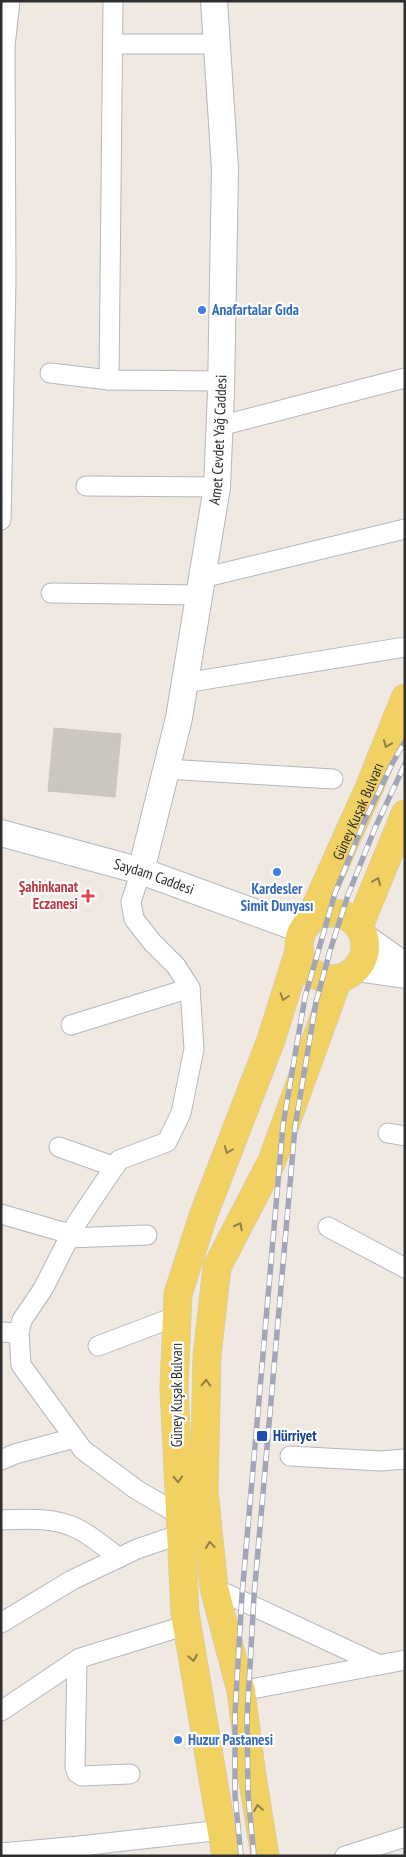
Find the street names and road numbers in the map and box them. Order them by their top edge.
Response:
street label: Amet Cevdet Yağ Caddesi [204,375,230,506]
street label: Güney Kuşak Bulvarı [328,760,387,863]
street label: Saydam Caddesi [112,854,197,899]
street label: Güney Kuşak Bulvarı [167,1343,186,1447]

